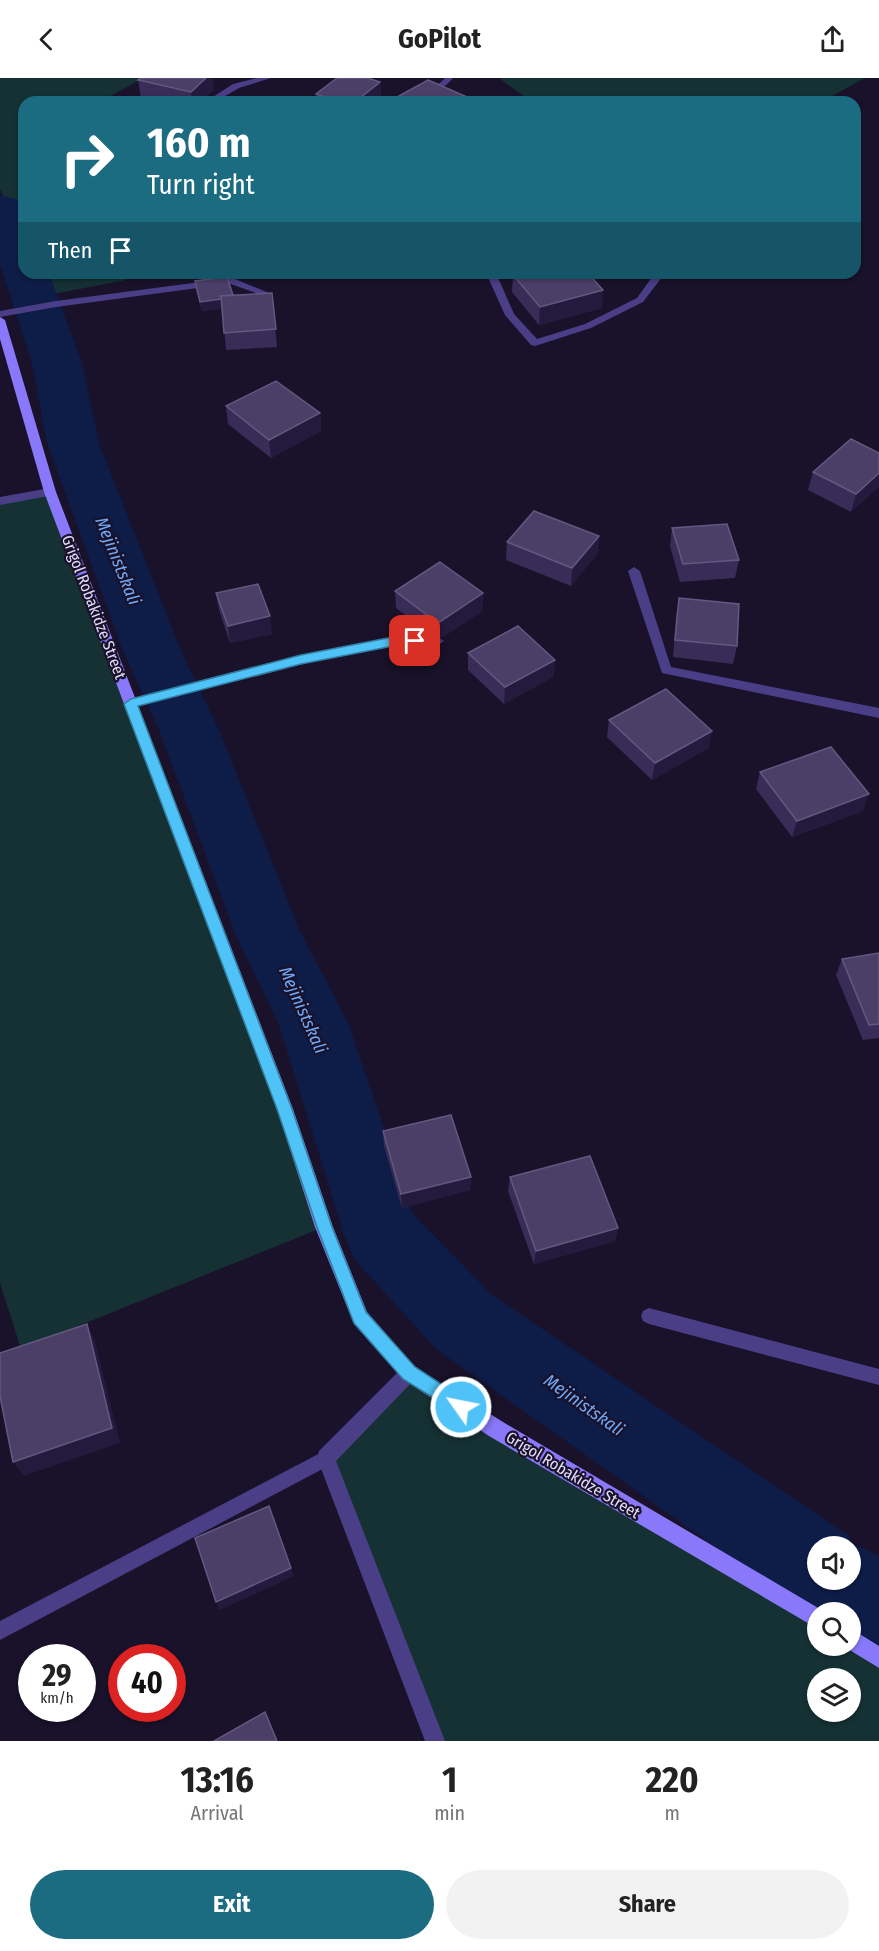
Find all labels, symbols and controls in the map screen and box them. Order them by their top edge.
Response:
icon: back [30,23,63,56]
text: GoPilot [398,23,481,55]
icon: share [816,23,849,56]
text: 160 m [147,118,250,168]
icon: right [48,120,126,198]
text: Turn right [147,169,255,201]
icon: arrive [104,234,137,267]
text: Then [48,237,92,264]
water label: Mejinistskali [90,514,146,609]
street label: Grigol Robakidze Street [58,532,131,682]
pin [389,615,440,666]
icon: arrive [398,624,431,657]
water label: Mejinistskali [274,963,332,1057]
water label: Mejinistskali [540,1369,629,1441]
position arrow [429,1375,493,1439]
street label: Grigol Robakidze Street [503,1427,644,1523]
map controls [807,1536,861,1722]
button: sound [807,1536,861,1590]
button: search [807,1602,861,1656]
speed limit sign: 40 [108,1644,186,1722]
text: 29 [42,1658,72,1694]
button: layers [807,1668,861,1722]
text: km/h [40,1689,74,1707]
text: 13:16 [180,1758,254,1802]
text: 1 [442,1758,457,1802]
text: 220 [646,1758,699,1802]
text: Arrival [191,1801,244,1825]
text: min [434,1801,465,1825]
text: m [664,1801,680,1825]
button: Exit [30,1870,434,1939]
button: Share [446,1870,849,1939]

